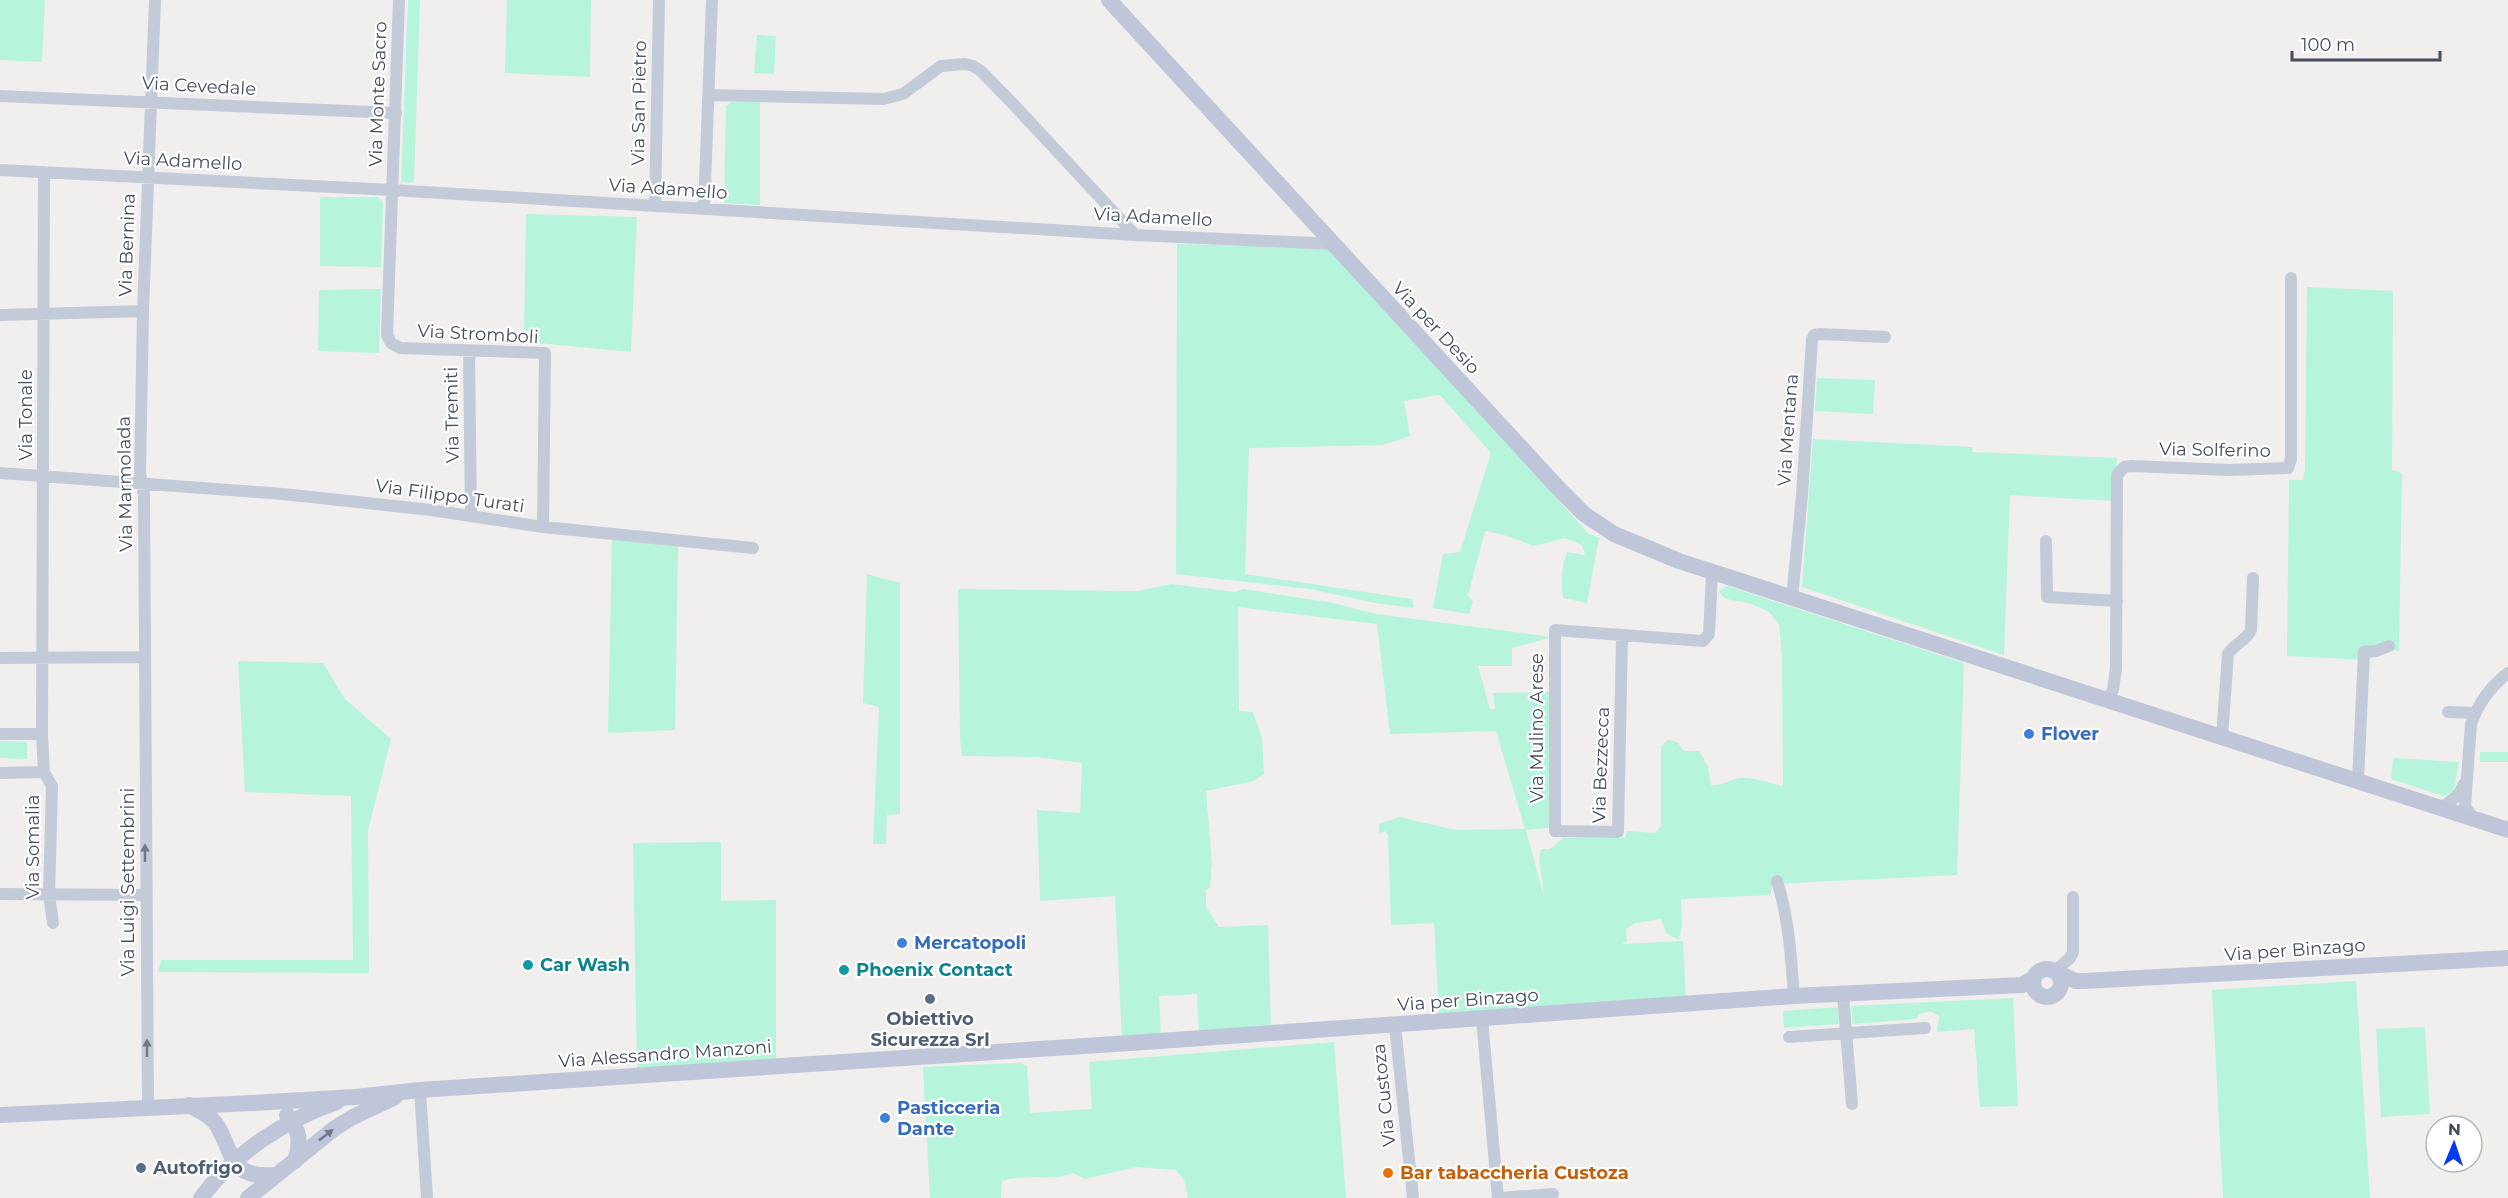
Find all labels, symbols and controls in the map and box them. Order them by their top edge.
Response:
street label: Via Monte Sacro [364,21,392,167]
scale bar [2292,24,2440,62]
text: 100 m [2301,34,2355,56]
street label: Via San Pietro [627,40,651,166]
street label: Via Cevedale [141,72,257,100]
street label: Via Adamello [123,147,243,175]
street label: Via Adamello [608,174,728,204]
street label: Via Bernina [114,193,140,297]
street label: Via Adamello [1093,203,1213,231]
street label: Via per Desio [1388,277,1484,379]
street label: Via Stromboli [417,320,539,348]
street label: Via Tremiti [440,367,464,463]
street label: Via Tonale [15,369,37,461]
street label: Via Mentana [1773,373,1803,487]
street label: Via Marmolada [113,416,137,552]
street label: Via Solferino [2159,438,2271,462]
street label: Via Filippo Turati [374,475,526,517]
street label: Via Mulino Arese [1526,653,1548,803]
street label: Via Bezzecca [1588,706,1614,824]
place label: Flover [2041,723,2099,745]
marker: Flover [2022,727,2036,741]
street label: Via Luigi Settembrini [117,788,139,976]
street label: Via Somalia [22,795,44,899]
one-way arrow [141,844,150,863]
place label: Mercatopoli [914,932,1026,954]
street label: Via per Binzago [2224,934,2366,966]
marker: Mercatopoli [895,936,909,950]
place label: Car Wash [540,954,630,976]
marker: Car Wash [521,958,535,972]
place label: Phoenix Contact [856,959,1013,981]
marker: Phoenix Contact [837,963,851,977]
street label: Via per Binzago [1397,984,1539,1016]
marker: Obiettivo Sicurezza Srl [923,992,937,1006]
place label: Obiettivo Sicurezza Srl [870,1008,990,1051]
street label: Via Alessandro Manzoni [558,1036,772,1072]
one-way arrow [142,1039,152,1058]
street label: Via Custoza [1368,1042,1400,1148]
place label: Pasticceria Dante [897,1097,1000,1140]
marker: Pasticceria Dante [878,1111,892,1125]
north arrow [2424,1114,2484,1174]
text: N [2448,1120,2461,1139]
one-way arrow [319,1129,334,1142]
place label: Autofrigo [152,1157,243,1179]
marker: Autofrigo [134,1161,148,1175]
place label: Bar tabaccheria Custoza [1400,1162,1629,1184]
marker: Bar tabaccheria Custoza [1381,1166,1395,1180]

